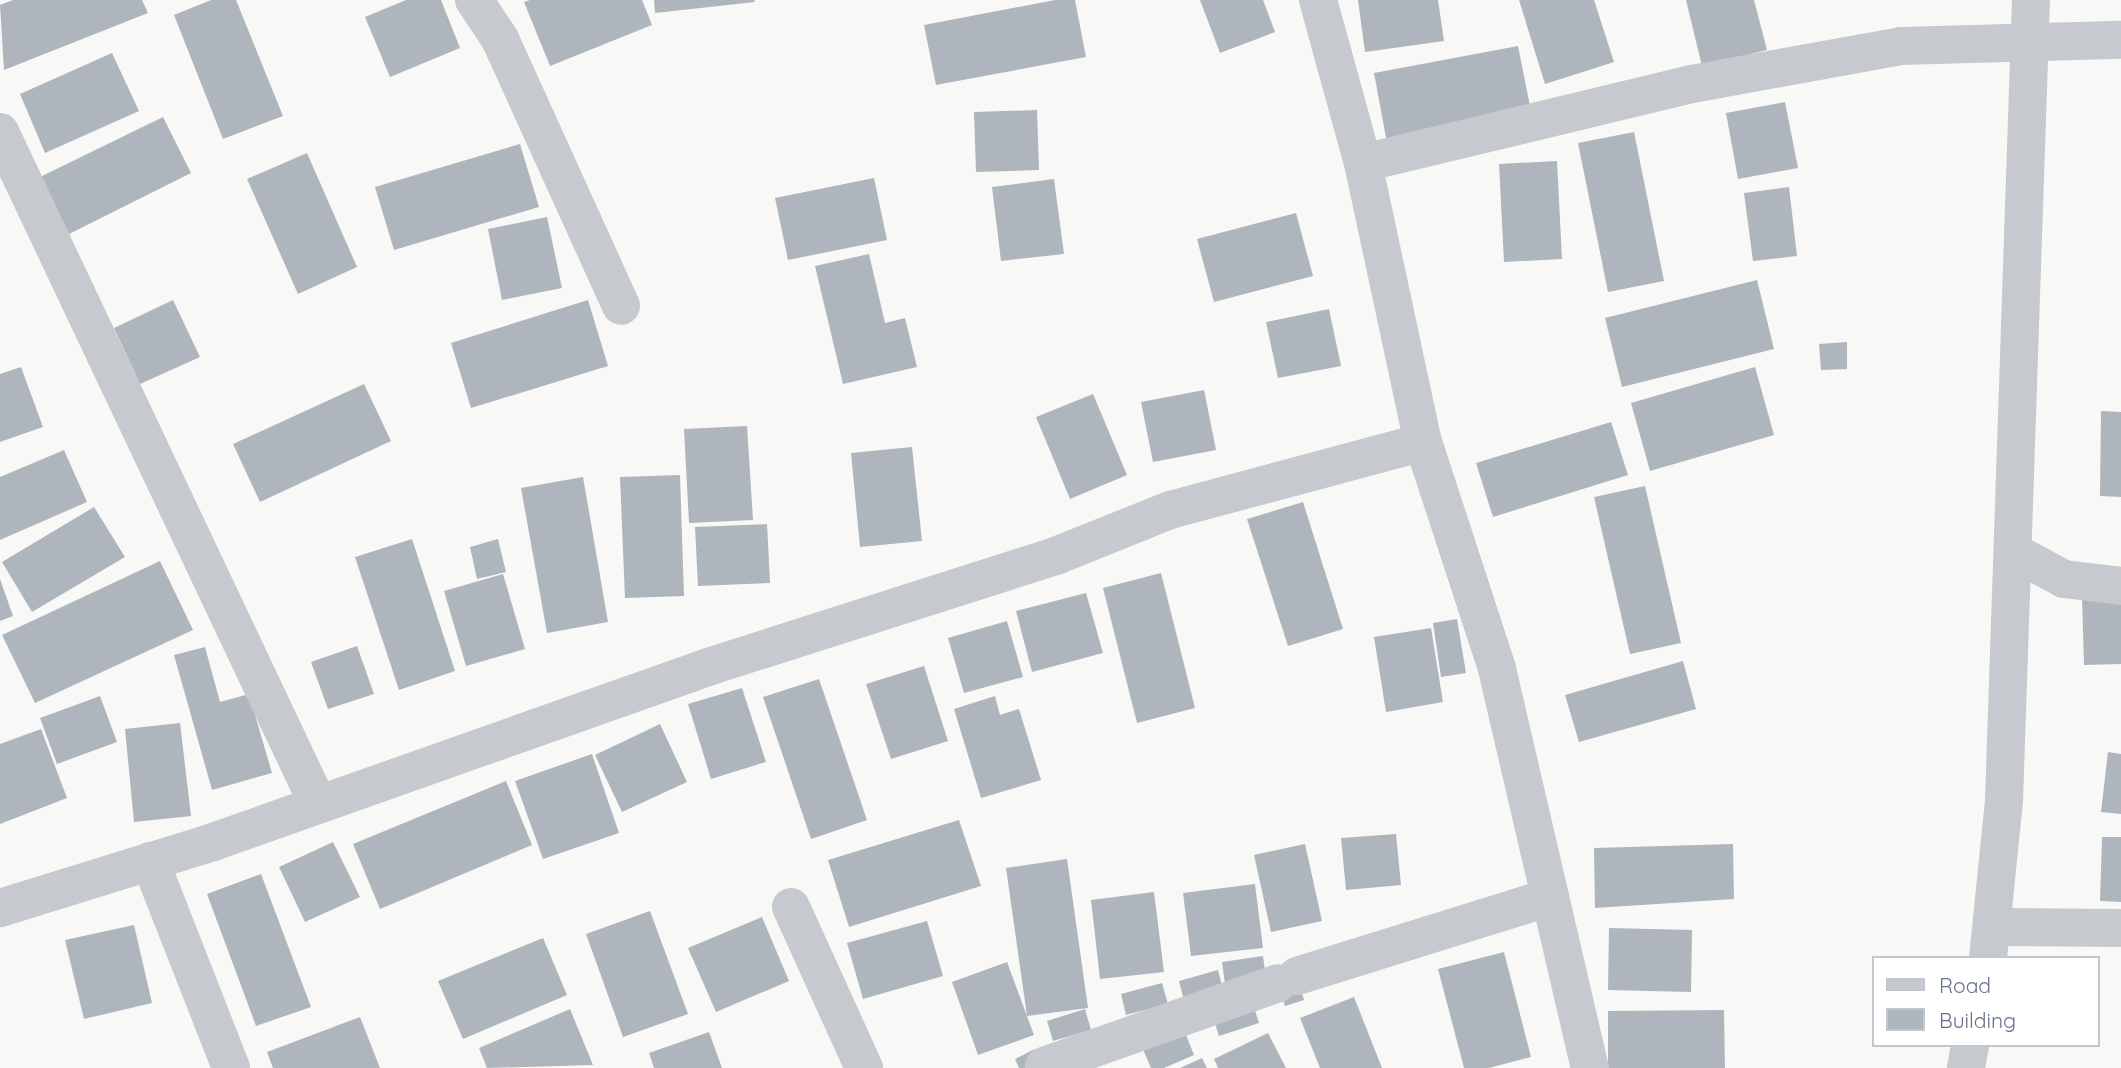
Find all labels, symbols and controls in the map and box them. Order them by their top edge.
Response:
legend [1872,956,2100,1047]
text: Road [1939,972,1991,998]
text: Building [1939,1007,2016,1033]

